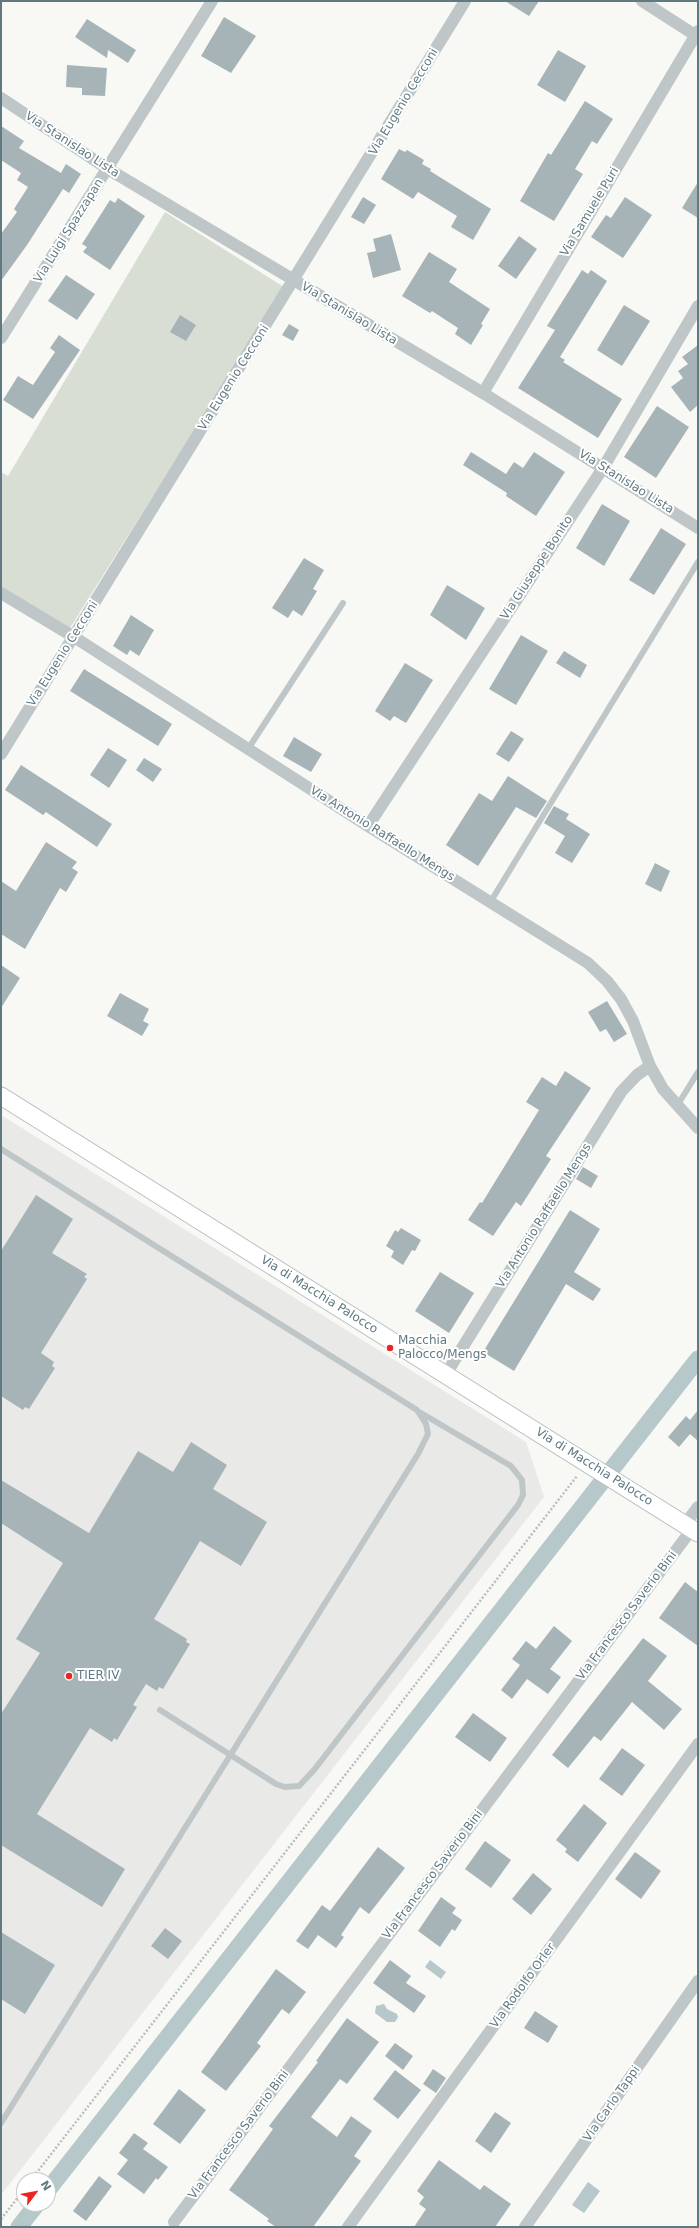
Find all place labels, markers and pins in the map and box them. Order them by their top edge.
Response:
place label: Macchia Palocco/Mengs [398,1334,487,1362]
marker: Macchia Palocco/Mengs [385,1343,395,1353]
place label: TIER IV [77,1669,119,1683]
marker: TIER IV [64,1671,74,1681]

